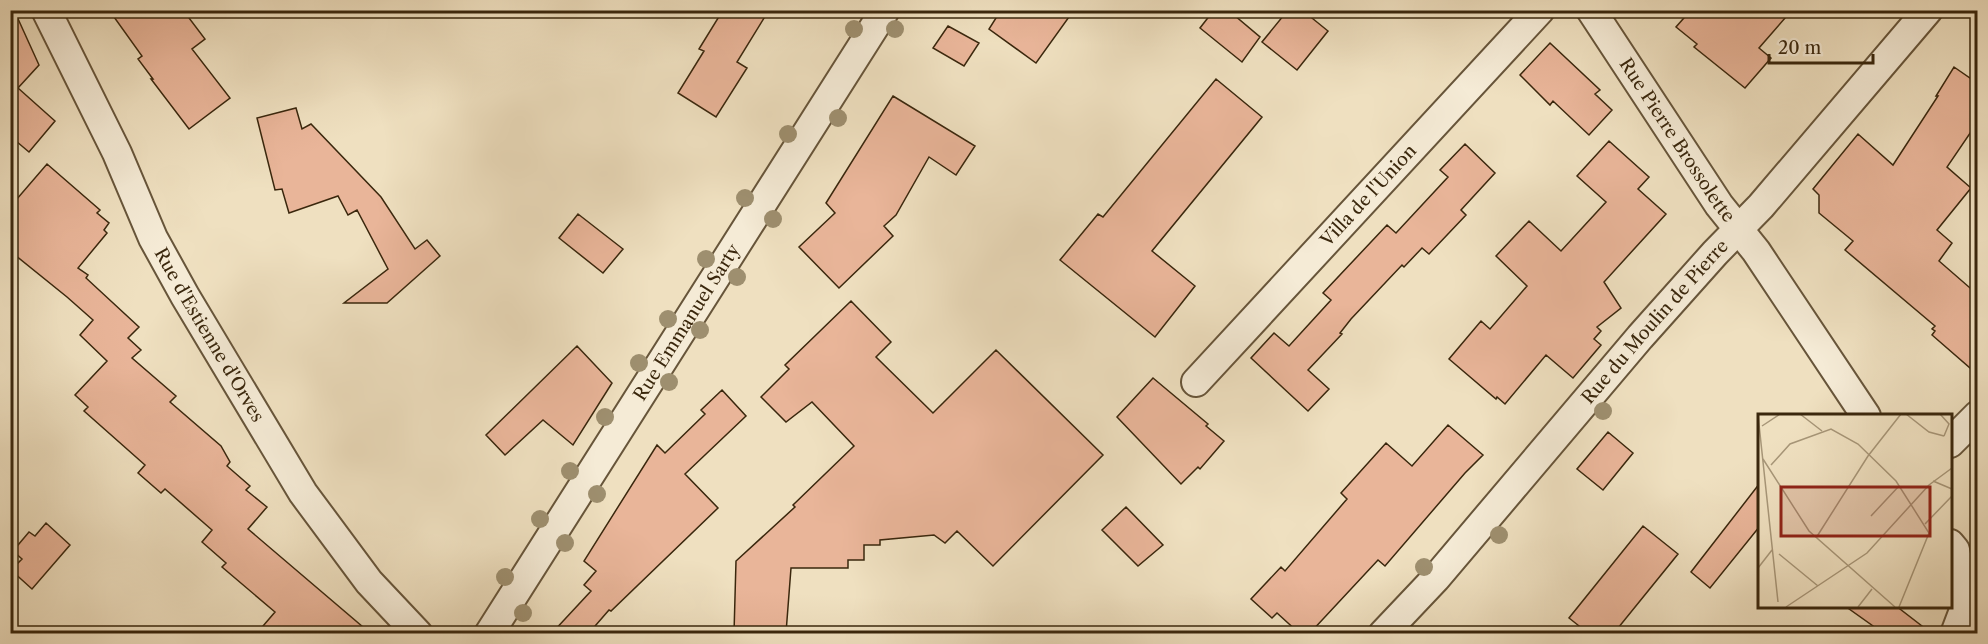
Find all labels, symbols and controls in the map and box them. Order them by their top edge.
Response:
scale bar [1769,27,1872,65]
text: 20 m [1778,37,1822,59]
street label: Rue Pierre Brossolette [1615,54,1739,227]
street label: Villa de l'Union [1315,140,1421,252]
street label: Rue du Moulin de Pierre [1577,235,1733,409]
street label: Rue Emmanuel Sarty [629,239,745,405]
street label: Rue d'Estienne d'Orves [150,244,269,426]
inset map [1758,414,1952,608]

